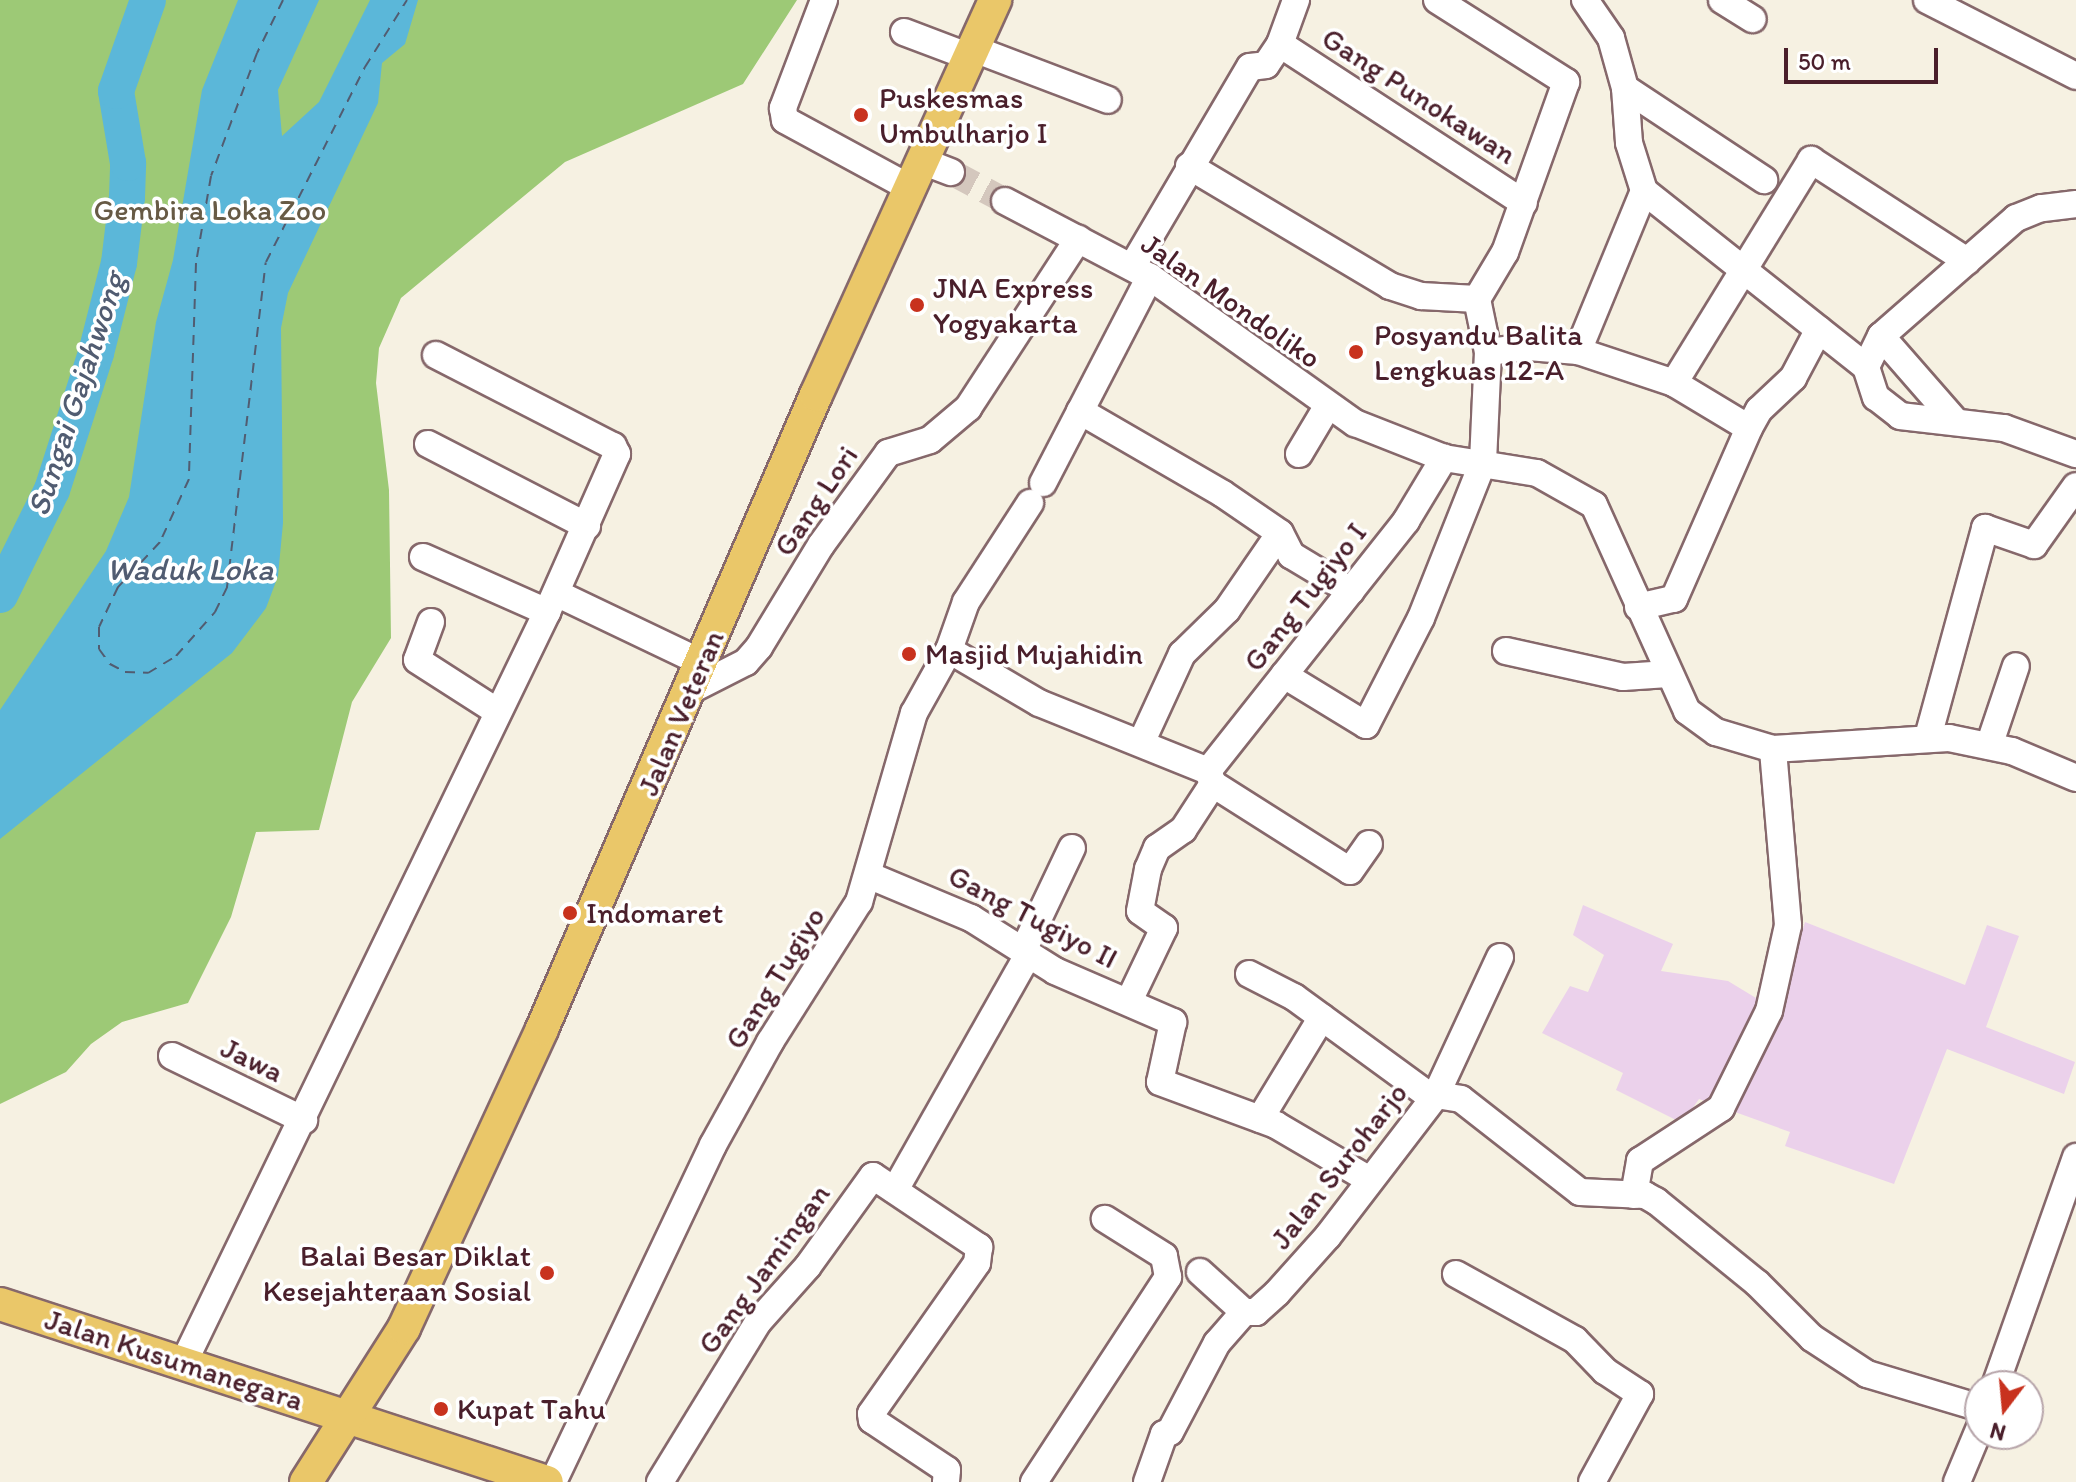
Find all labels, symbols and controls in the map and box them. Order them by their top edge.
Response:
street label: Gang Punokawan [1315,20,1523,172]
scale bar [1788,32,1942,82]
text: 50 m [1798,47,1851,76]
place label: Puskesmas Umbulharjo I [879,80,1048,150]
marker: Puskesmas Umbulharjo I [850,104,872,126]
park label: Gembira Loka Zoo [94,192,326,228]
street label: Jalan Mondoliko [1135,226,1327,376]
water label: Sungai Gajahwong [19,268,133,520]
place label: JNA Express Yogyakarta [933,270,1093,340]
marker: JNA Express Yogyakarta [908,296,926,314]
place label: Posyandu Balita Lengkuas 12-A [1374,317,1583,388]
marker: Posyandu Balita Lengkuas 12-A [1345,341,1367,363]
street label: Gang Lori [766,439,866,563]
street label: Gang Tugiyo I [1236,516,1374,678]
water label: Waduk Loka [107,550,273,588]
street label: Jalan Veteran [630,625,732,801]
place label: Masjid Mujahidin [925,636,1142,672]
marker: Masjid Mujahidin [900,645,918,663]
street label: Gang Tugiyo II [943,858,1123,976]
place label: Indomaret [586,895,723,931]
street label: Gang Tugiyo [718,901,832,1055]
marker: Indomaret [561,904,579,922]
street label: Jawa [215,1030,289,1090]
street label: Jalan Suroharjo [1263,1075,1415,1257]
street label: Gang Jamingan [690,1177,838,1361]
place label: Balai Besar Diklat Kesejahteraan Sosial [263,1238,531,1308]
marker: Balai Besar Diklat Kesejahteraan Sosial [538,1264,556,1282]
street label: Jalan Kusumanegara [41,1301,307,1419]
north arrow [1964,1370,2044,1450]
place label: Kupat Tahu [457,1391,603,1427]
marker: Kupat Tahu [432,1400,450,1418]
text: N [1987,1417,2009,1447]

